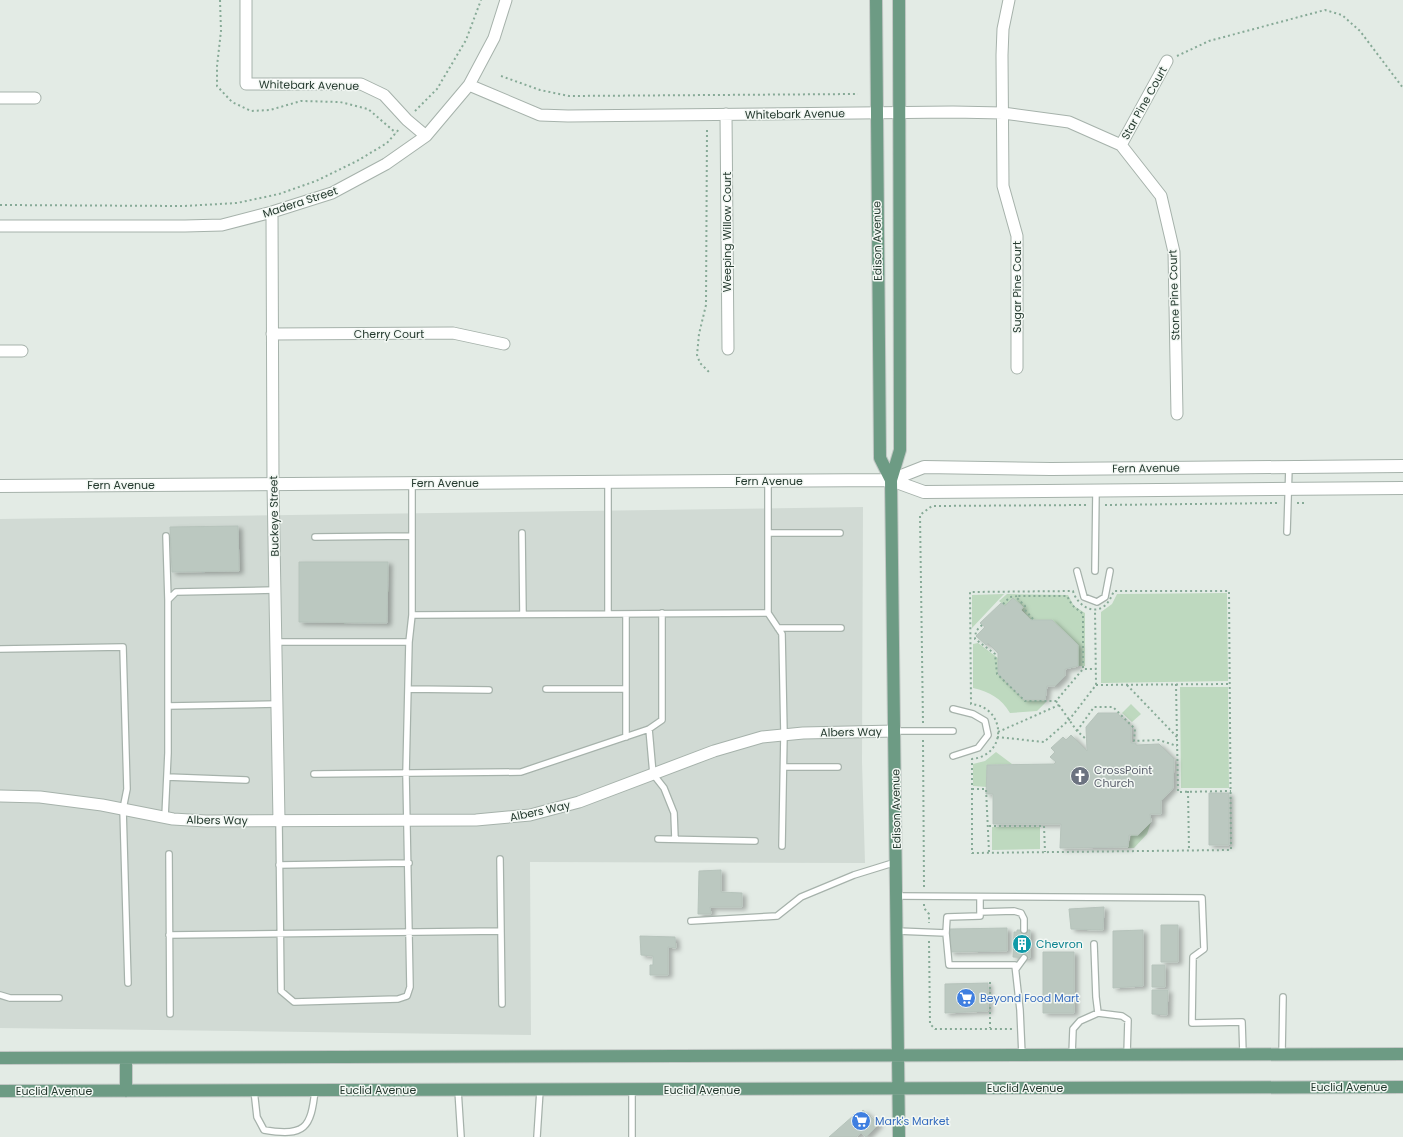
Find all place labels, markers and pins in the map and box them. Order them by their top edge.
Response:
place label: CrossPoint Church [1094,762,1152,791]
church icon: CrossPoint Church [1069,765,1091,787]
building icon: Chevron [1011,933,1033,955]
place label: Chevron [1036,936,1083,952]
supermarket icon: Beyond Food Mart [955,987,977,1009]
place label: Beyond Food Mart [980,990,1079,1006]
supermarket icon: Mark's Market [850,1110,872,1132]
place label: Mark's Market [875,1113,950,1129]

